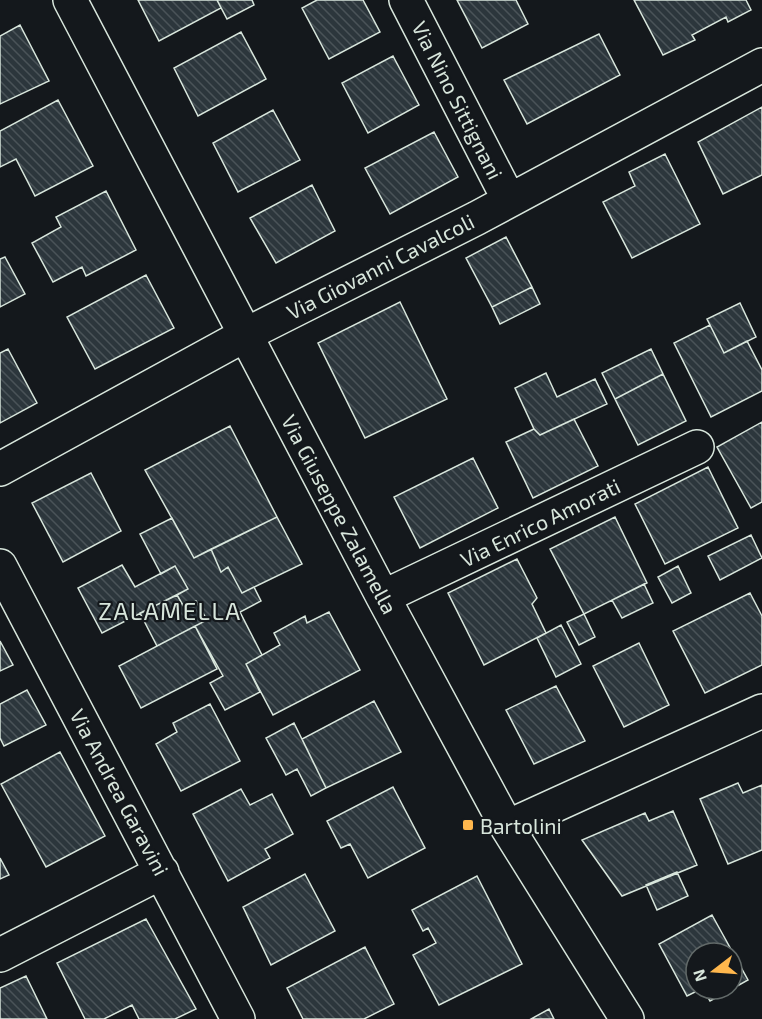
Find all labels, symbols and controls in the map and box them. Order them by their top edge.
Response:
street label: Via Nino Sittignani [407,17,509,183]
street label: Via Giovanni Cavalcoli [282,208,478,324]
street label: Via Giuseppe Zalamella [277,410,403,618]
street label: Via Enrico Amorati [456,473,624,571]
district label: ZALAMELLA [98,596,242,625]
street label: Via Andrea Garavini [66,704,174,880]
place label: Bartolini [480,813,562,838]
marker: Bartolini [461,818,475,832]
north arrow [684,941,744,1001]
text: N [688,967,710,984]

